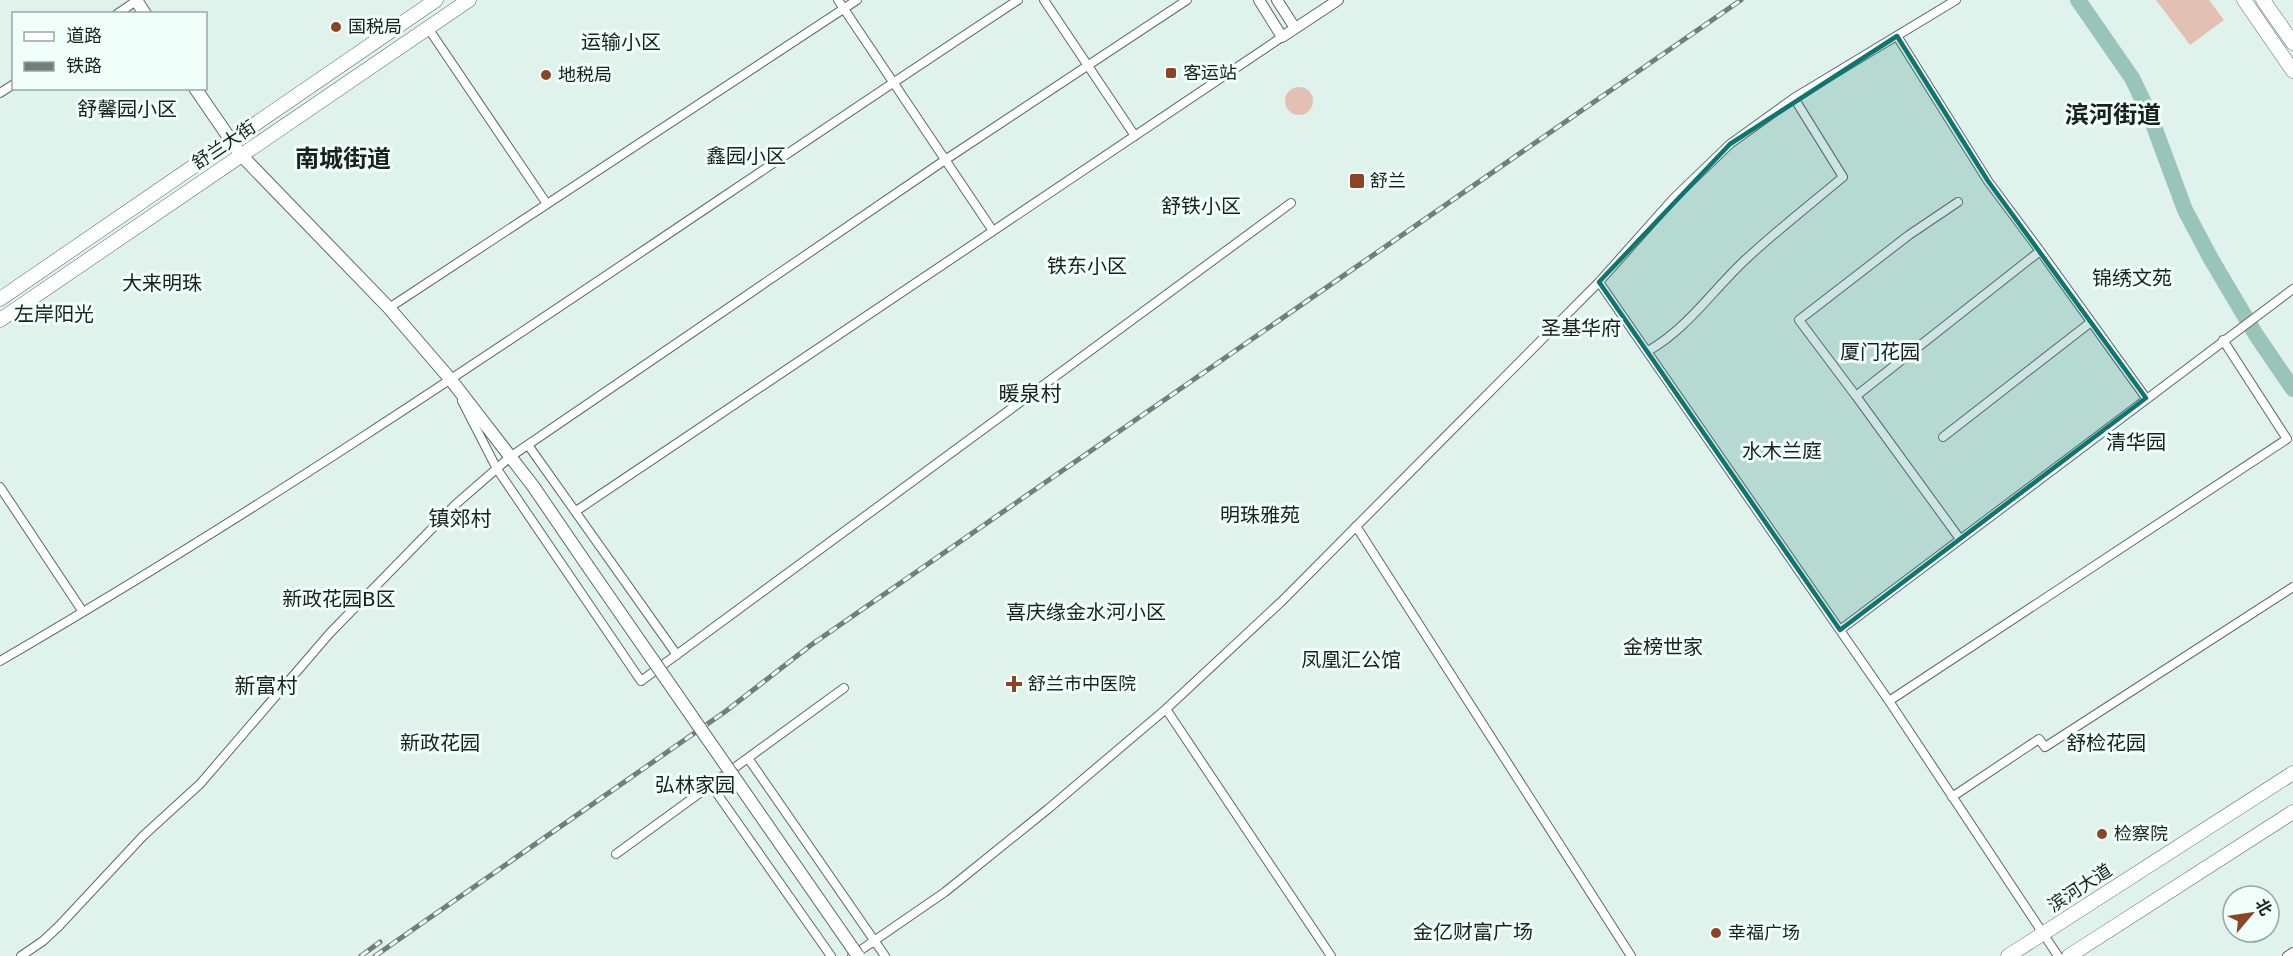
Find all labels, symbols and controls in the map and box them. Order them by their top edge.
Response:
legend [12,12,207,90]
place label: 国税局 [348,16,402,37]
marker: 国税局 [329,20,343,34]
text: 道路 [66,25,102,46]
district label: 运输小区 [581,30,661,54]
text: 铁路 [66,55,102,76]
place label: 客运站 [1183,62,1237,83]
place label: 地税局 [558,64,612,85]
marker: 客运站 [1164,66,1178,80]
marker: 地税局 [539,68,553,82]
district label: 舒馨园小区 [77,97,177,121]
district label: 滨河街道 [2065,101,2161,129]
street label: 舒兰大街 [188,116,259,173]
district label: 鑫园小区 [706,144,786,168]
district label: 南城街道 [295,145,391,173]
place label: 舒兰 [1370,170,1406,191]
marker: 舒兰 [1348,172,1366,190]
district label: 舒铁小区 [1161,194,1241,218]
district label: 铁东小区 [1047,254,1127,278]
district label: 锦绣文苑 [2092,266,2172,290]
district label: 大来明珠 [122,271,202,295]
district label: 左岸阳光 [14,302,94,326]
district label: 圣基华府 [1541,316,1621,340]
district label: 厦门花园 [1840,340,1920,364]
district label: 暖泉村 [999,382,1062,406]
district label: 清华园 [2106,430,2166,454]
district label: 水木兰庭 [1742,439,1822,463]
district label: 明珠雅苑 [1220,503,1300,527]
district label: 镇郊村 [429,507,492,531]
district label: 新政花园B区 [282,587,396,611]
district label: 喜庆缘金水河小区 [1006,600,1166,624]
district label: 金榜世家 [1623,635,1703,659]
district label: 凤凰汇公馆 [1301,648,1401,672]
place label: 舒兰市中医院 [1028,673,1136,694]
district label: 新富村 [235,674,298,698]
marker: 舒兰市中医院 [1005,675,1023,693]
district label: 新政花园 [400,731,480,755]
district label: 舒检花园 [2066,731,2146,755]
district label: 弘林家园 [655,773,735,797]
place label: 检察院 [2114,823,2168,844]
marker: 检察院 [2095,827,2109,841]
street label: 滨河大道 [2044,859,2116,916]
north arrow [2221,884,2281,944]
text: 北 [2251,895,2276,919]
district label: 金亿财富广场 [1413,920,1533,944]
place label: 幸福广场 [1728,922,1800,943]
marker: 幸福广场 [1709,926,1723,940]

